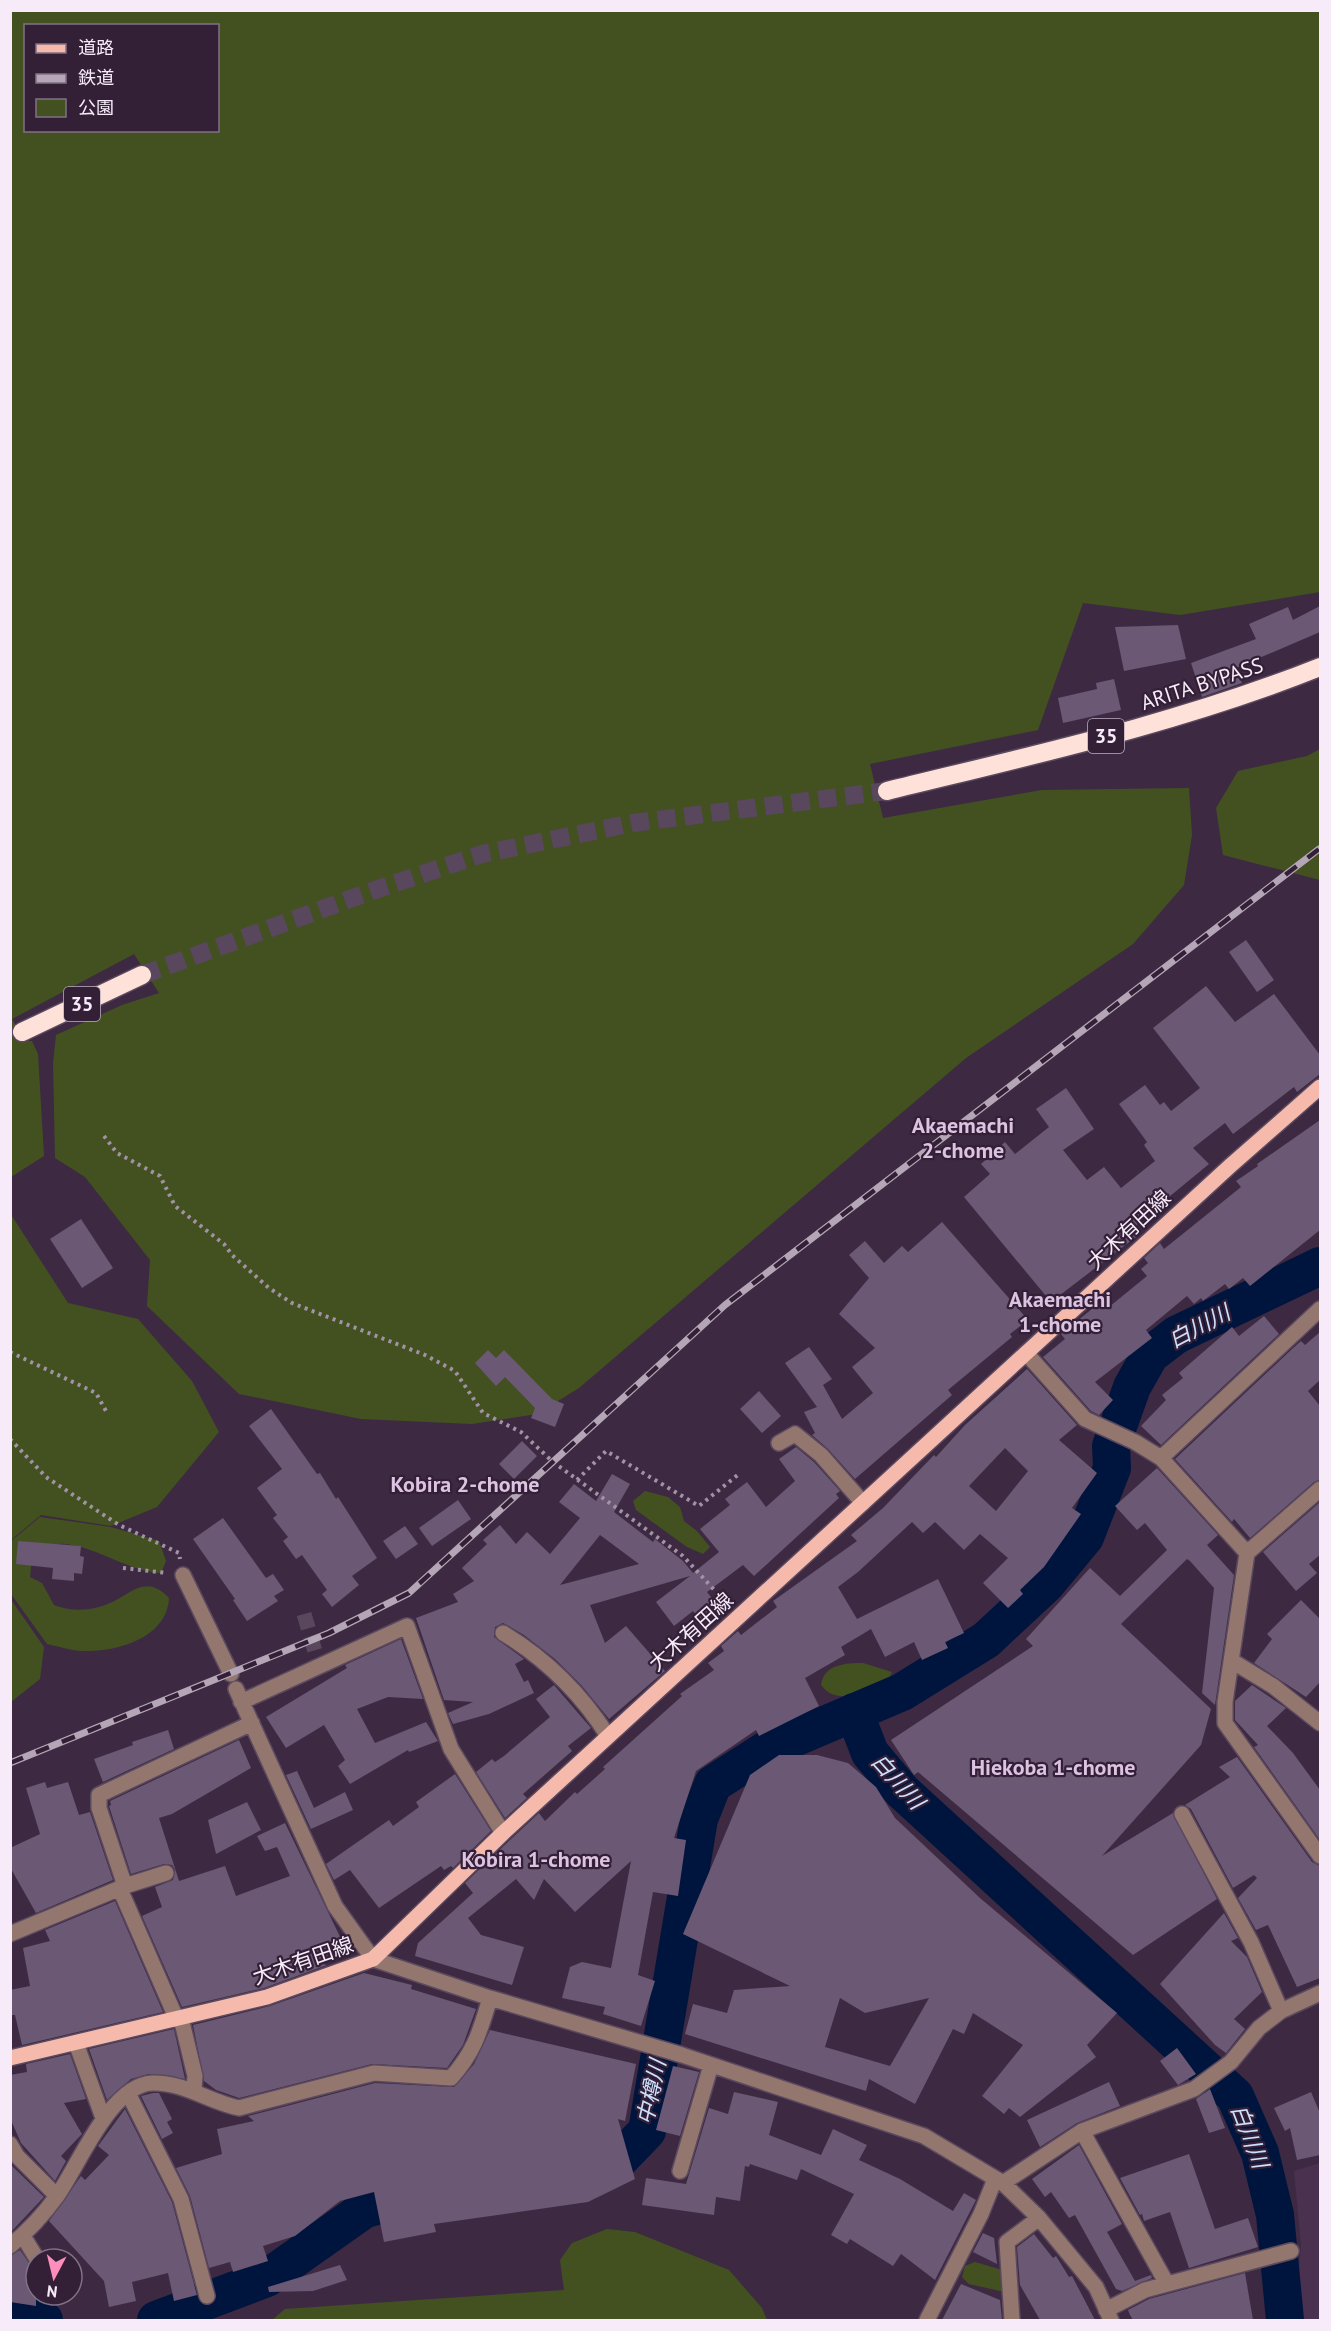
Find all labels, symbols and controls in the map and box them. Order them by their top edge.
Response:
legend [24,24,219,132]
text: 道路 [78,36,114,59]
text: 鉄道 [78,66,114,89]
text: 公園 [78,96,114,119]
street label: ARITA BYPASS [1137,651,1266,716]
road number: 35 [1088,719,1124,753]
road number: 35 [64,987,100,1021]
district label: Akaemachi 2-chome [912,1111,1014,1164]
street label: 大木有田線 [1081,1184,1176,1275]
district label: Akaemachi 1-chome [1009,1285,1111,1338]
water label: 白川川 [1163,1297,1236,1354]
district label: Kobira 2-chome [391,1470,539,1498]
street label: 大木有田線 [643,1586,739,1677]
water label: 白川川 [866,1747,932,1816]
district label: Hiekoba 1-chome [971,1753,1135,1781]
district label: Kobira 1-chome [462,1845,610,1873]
street label: 大木有田線 [249,1931,357,1990]
water label: 中樽川 [630,2055,672,2127]
water label: 白川川 [1225,2100,1276,2174]
north arrow [24,2247,84,2307]
text: N [46,2281,59,2302]

